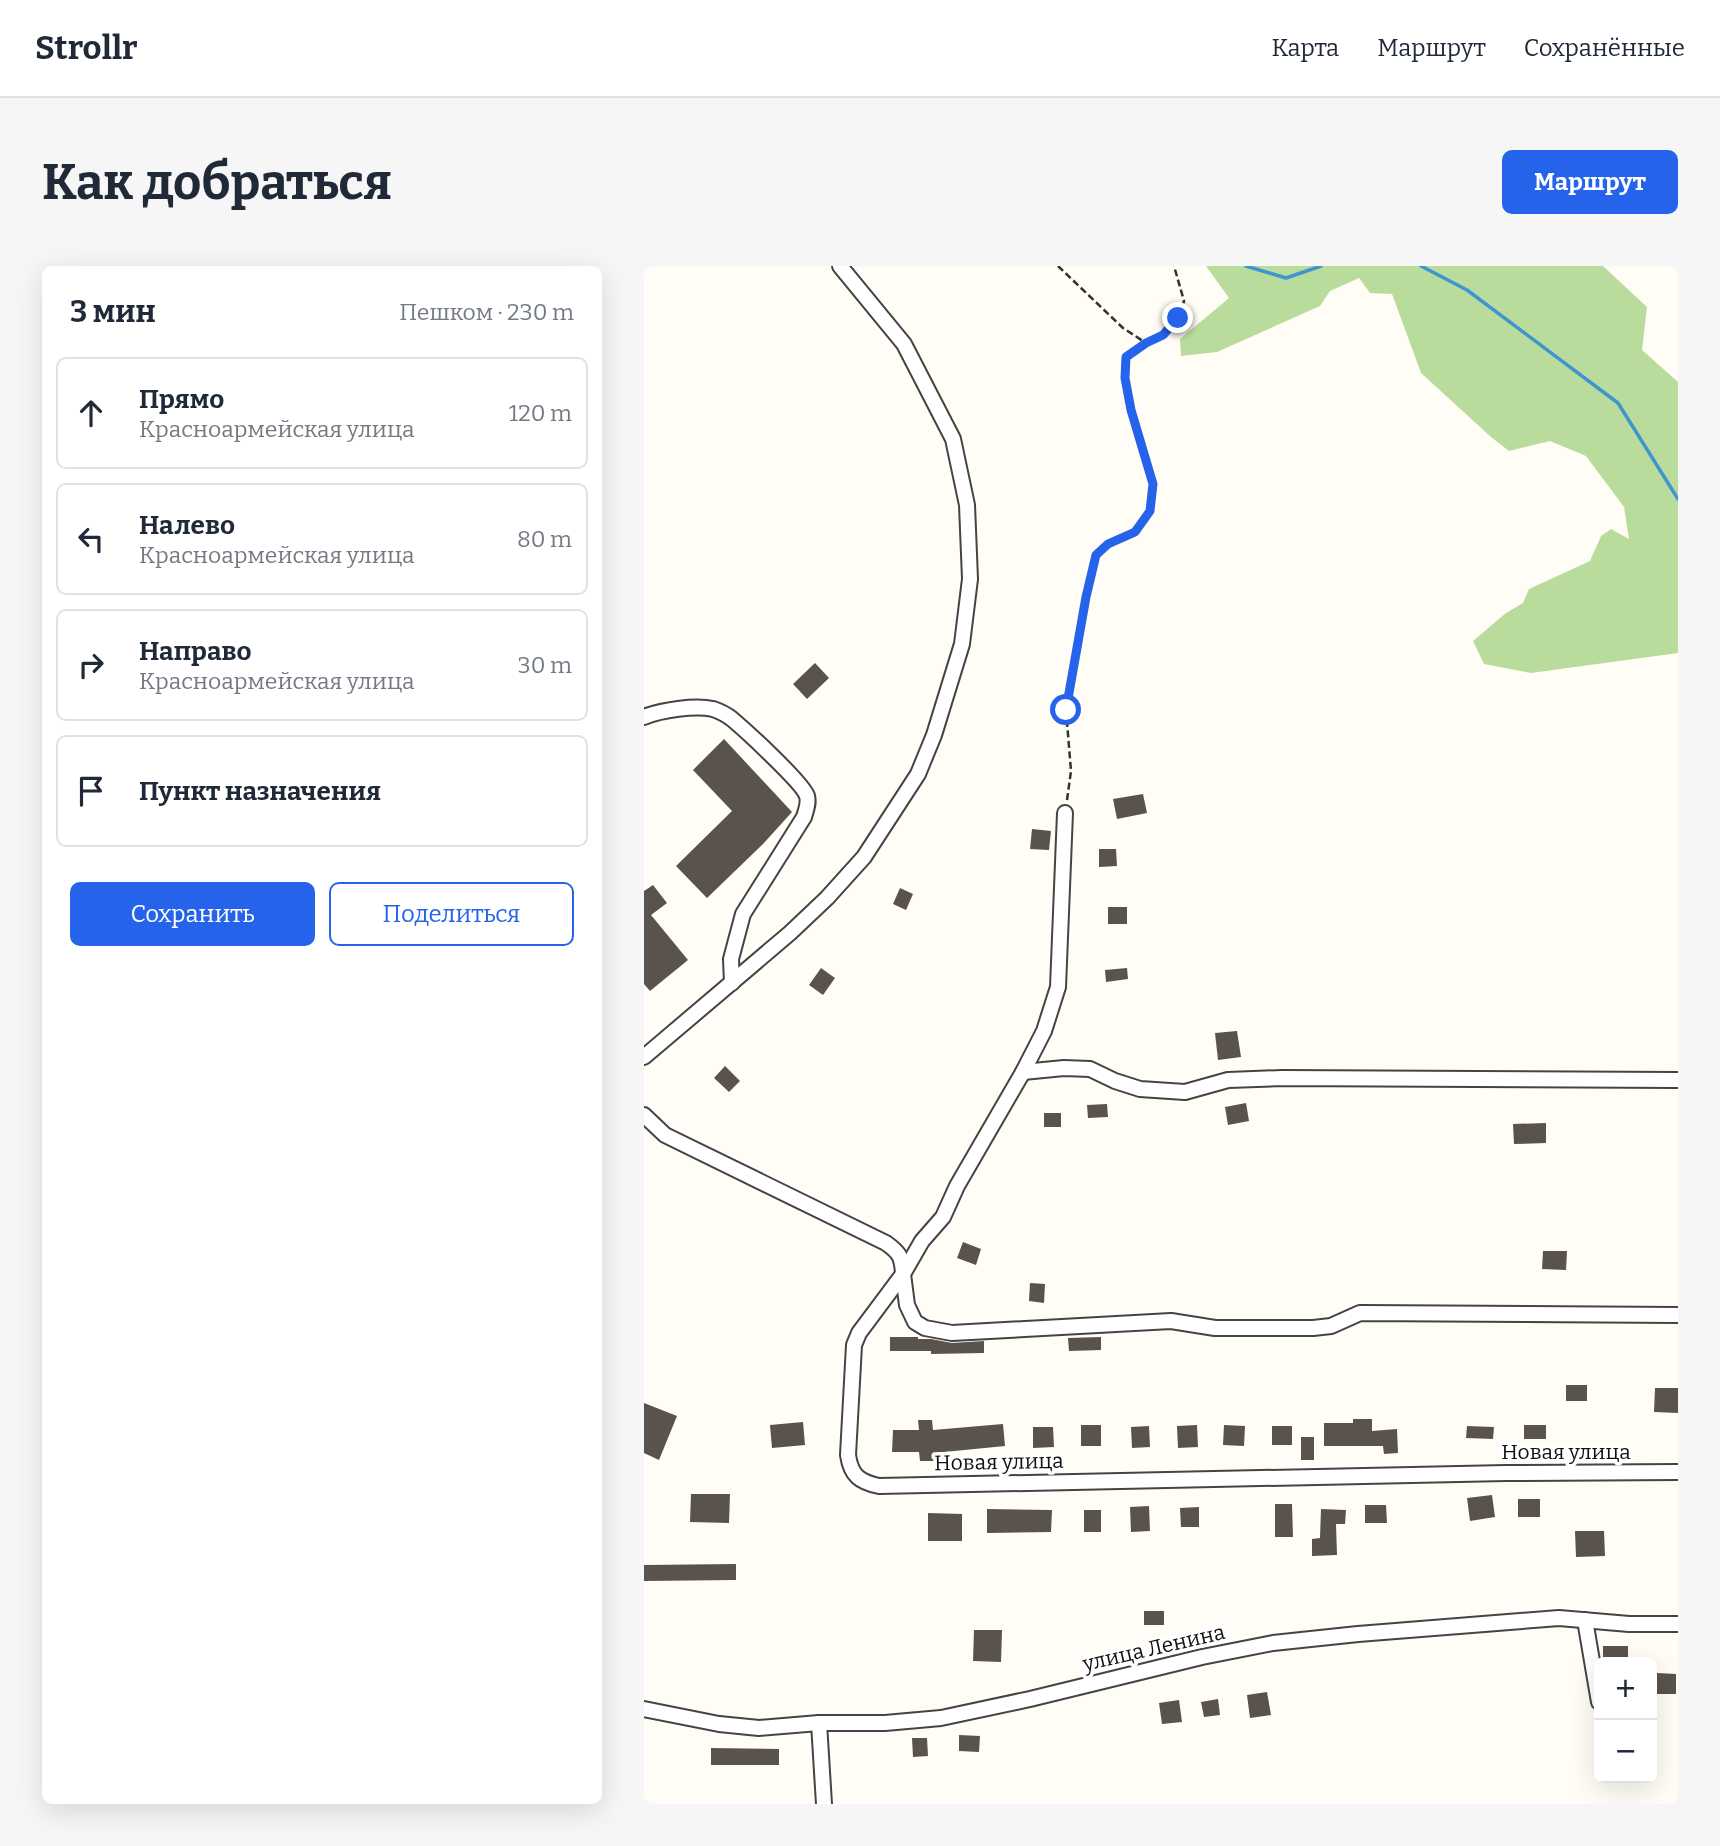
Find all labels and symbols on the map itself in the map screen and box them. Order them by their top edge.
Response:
route end [1162,302,1193,333]
route start [1050,694,1081,725]
street label: Новая улица [1501,1439,1631,1465]
street label: Новая улица [934,1448,1064,1476]
street label: улица Ленина [1079,1619,1228,1677]

